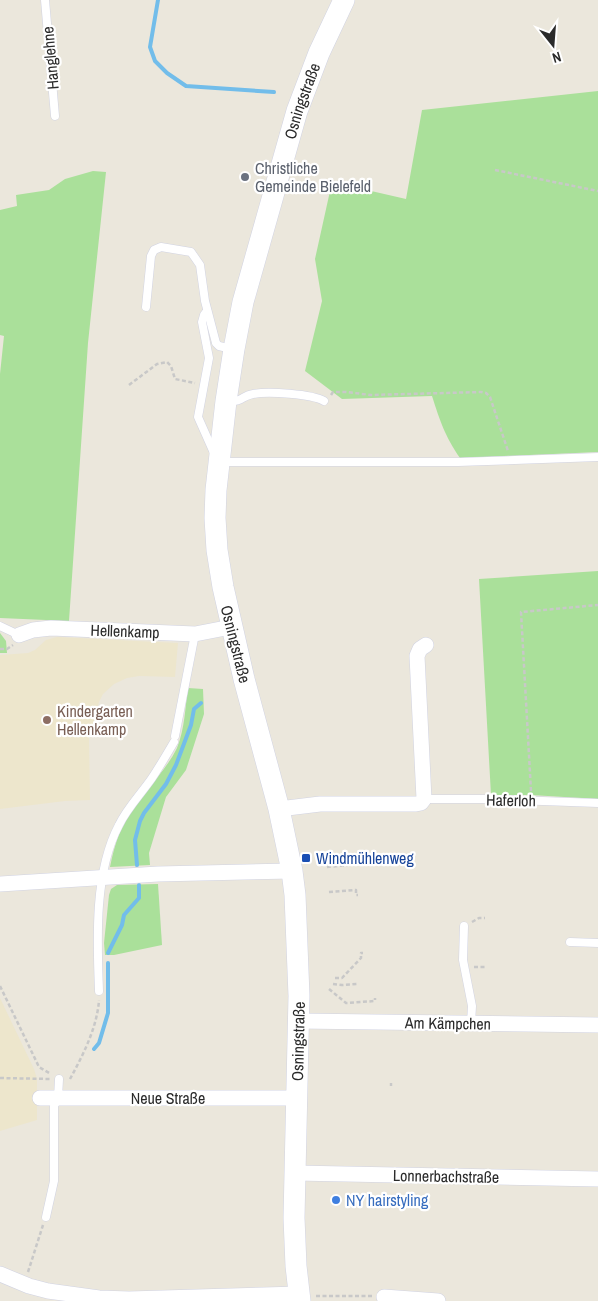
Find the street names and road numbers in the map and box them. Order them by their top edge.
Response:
street label: Hanglehne [36,25,64,91]
street label: Osningstraße [279,60,325,142]
street label: Osningstraße [216,603,256,685]
street label: Hellenkamp [90,619,160,643]
street label: Haferloh [486,789,536,811]
street label: Osningstraße [286,1001,310,1081]
street label: Am Kämpchen [404,1011,491,1035]
street label: Neue Straße [131,1087,205,1109]
street label: Lonnerbachstraße [393,1164,499,1188]

